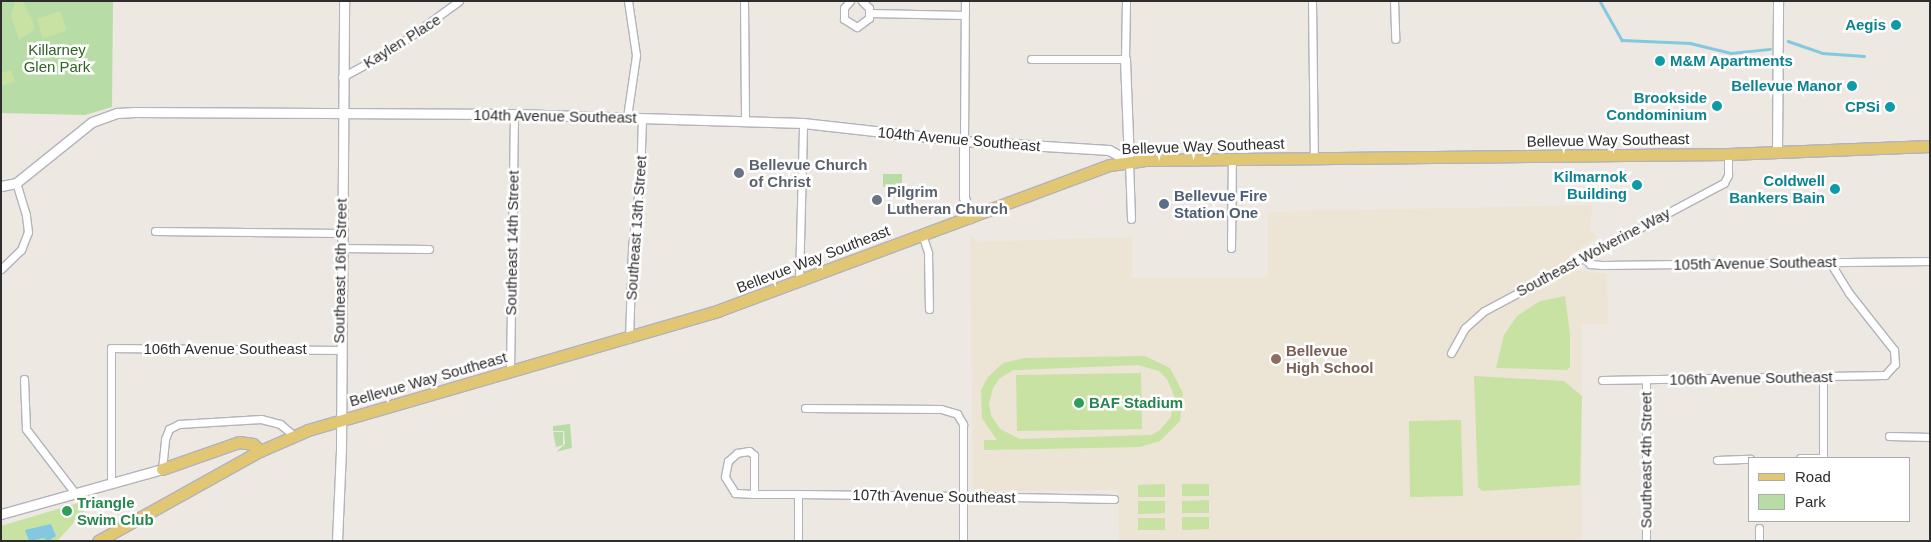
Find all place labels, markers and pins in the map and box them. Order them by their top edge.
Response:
place label: Aegis [1845,16,1886,34]
marker: Aegis [1890,19,1902,31]
place label: M&M Apartments [1670,52,1793,70]
marker: M&M Apartments [1654,55,1666,67]
place label: Bellevue Manor [1731,77,1842,95]
marker: Bellevue Manor [1846,80,1858,92]
place label: Brookside Condominium [1606,88,1707,123]
place label: CPSi [1845,98,1880,116]
marker: Brookside Condominium [1711,100,1723,112]
marker: CPSi [1884,101,1896,113]
place label: Bellevue Church of Christ [749,155,867,190]
marker: Bellevue Church of Christ [733,167,745,179]
place label: Kilmarnok Building [1554,167,1627,202]
place label: Coldwell Bankers Bain [1729,171,1825,206]
marker: Kilmarnok Building [1631,179,1643,191]
place label: Pilgrim Lutheran Church [887,182,1008,217]
marker: Coldwell Bankers Bain [1829,183,1841,195]
place label: Bellevue Fire Station One [1174,186,1267,221]
marker: Pilgrim Lutheran Church [871,194,883,206]
marker: Bellevue Fire Station One [1158,198,1170,210]
place label: Bellevue High School [1286,341,1373,376]
marker: Bellevue High School [1270,353,1282,365]
place label: BAF Stadium [1089,394,1183,412]
marker: BAF Stadium [1073,397,1085,409]
place label: Triangle Swim Club [77,493,154,528]
marker: Triangle Swim Club [61,505,73,517]

